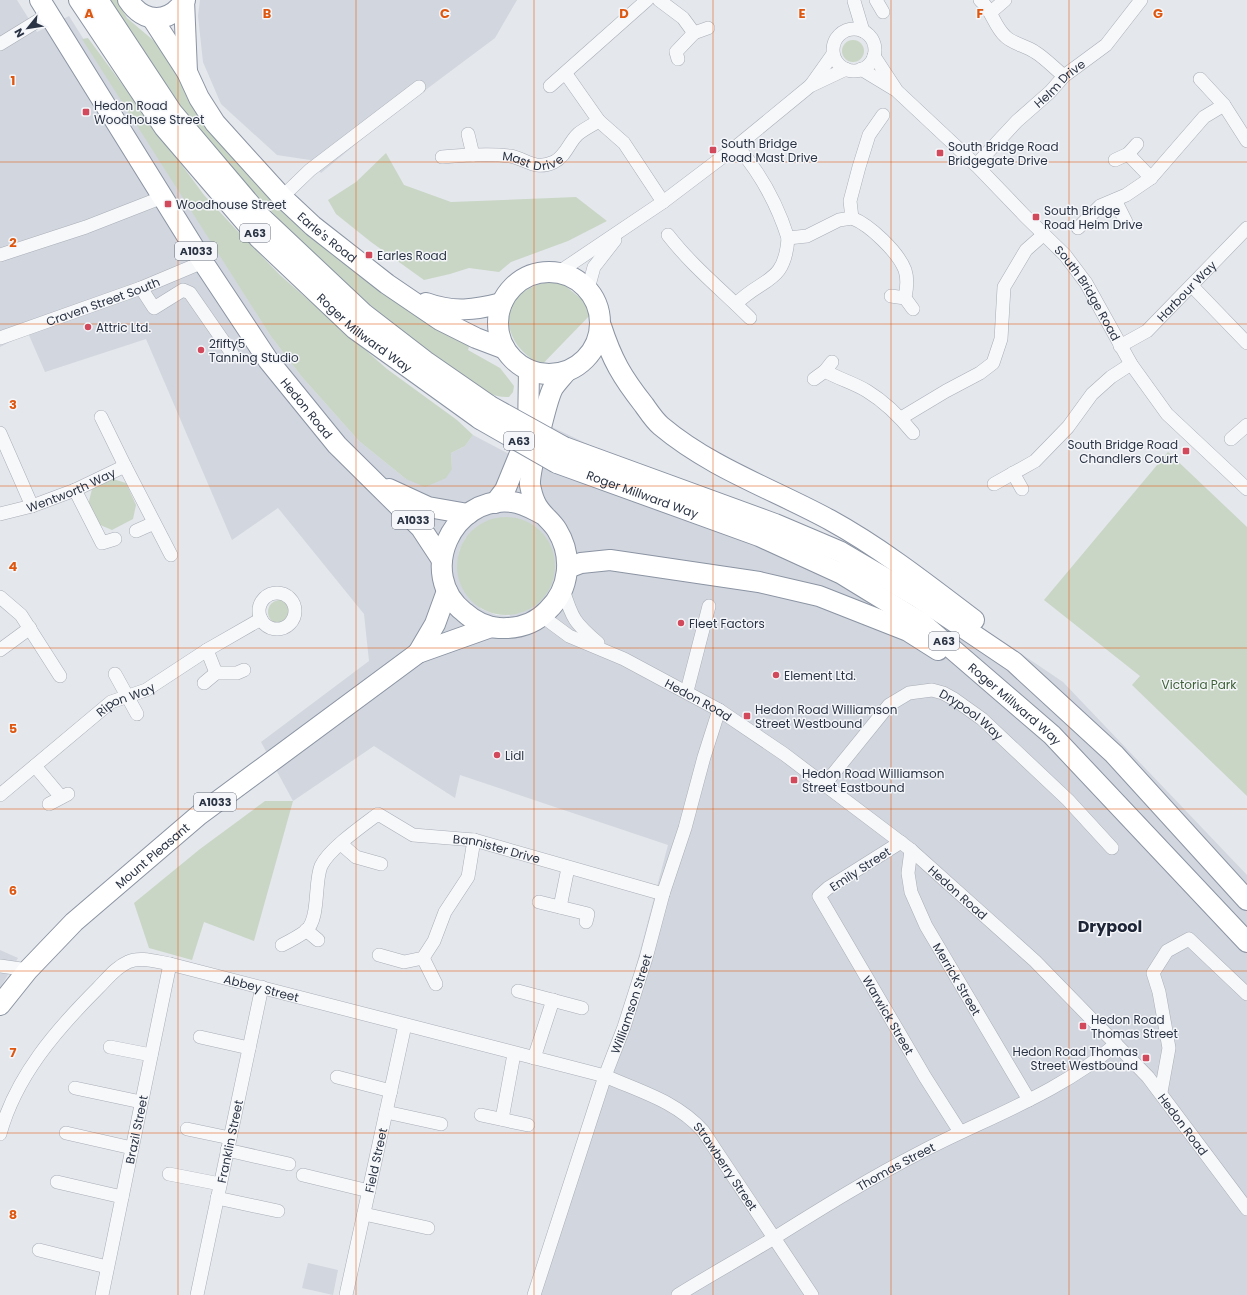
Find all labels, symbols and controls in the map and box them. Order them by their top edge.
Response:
text: A [84,4,94,23]
text: B [263,4,272,23]
text: C [440,4,450,23]
text: D [619,4,629,23]
text: E [798,4,806,23]
text: F [976,4,984,23]
text: G [1153,4,1163,23]
north arrow [8,8,48,48]
text: N [10,25,28,41]
street label: Helm Drive [1030,55,1088,111]
text: 1 [11,71,15,90]
place label: Hedon Road Woodhouse Street [94,97,204,128]
marker: Hedon Road Woodhouse Street [81,107,91,117]
place label: South Bridge Road Mast Drive [721,135,818,166]
place label: South Bridge Road Bridgegate Drive [948,138,1059,169]
marker: South Bridge Road Mast Drive [708,145,718,155]
street label: Mast Drive [502,147,567,174]
marker: South Bridge Road Bridgegate Drive [935,148,945,158]
place label: Woodhouse Street [176,196,286,213]
marker: Woodhouse Street [163,199,173,209]
place label: South Bridge Road Helm Drive [1044,202,1143,233]
street label: Earle's Road [294,208,361,266]
marker: South Bridge Road Helm Drive [1031,212,1041,222]
road number: A63 [240,224,270,242]
text: 2 [9,233,17,252]
street label: South Bridge Road [1051,241,1125,344]
road number: A1033 [175,242,217,260]
place label: Earles Road [377,247,447,264]
marker: Earles Road [364,250,374,260]
street label: Harbour Way [1153,256,1220,325]
street label: Craven Street South [43,273,162,330]
street label: Roger Millward Way [313,289,416,376]
place label: Attric Ltd. [96,319,151,336]
marker: Attric Ltd. [83,322,93,332]
place label: 2fifty5 Tanning Studio [209,335,299,366]
marker: 2fifty5 Tanning Studio [196,345,206,355]
street label: Hedon Road [277,374,337,442]
text: 3 [9,395,17,414]
road number: A63 [504,432,534,450]
place label: South Bridge Road Chandlers Court [1067,436,1178,467]
marker: South Bridge Road Chandlers Court [1181,446,1191,456]
street label: Wentworth Way [24,463,118,516]
street label: Roger Millward Way [584,466,701,522]
road number: A1033 [392,511,434,529]
text: 4 [9,557,18,576]
place label: Fleet Factors [689,615,765,632]
marker: Fleet Factors [676,618,686,628]
road number: A63 [929,632,959,650]
street label: Roger Millward Way [965,658,1066,749]
place label: Element Ltd. [784,667,856,684]
marker: Element Ltd. [771,670,781,680]
street label: Hedon Road [662,674,735,725]
park label: Victoria Park [1162,676,1237,693]
street label: Ripon Way [92,678,158,720]
street label: Drypool Way [937,684,1007,744]
place label: Hedon Road Williamson Street Westbound [755,701,897,732]
marker: Hedon Road Williamson Street Westbound [742,711,752,721]
text: 5 [9,719,17,738]
place label: Lidl [505,747,524,764]
marker: Lidl [492,750,502,760]
place label: Hedon Road Williamson Street Eastbound [802,765,944,796]
marker: Hedon Road Williamson Street Eastbound [789,775,799,785]
road number: A1033 [194,793,236,811]
street label: Mount Pleasant [111,819,193,892]
street label: Bannister Drive [452,830,542,867]
street label: Emily Street [826,843,894,895]
street label: Hedon Road [925,861,991,923]
text: 6 [9,881,17,900]
district label: Drypool [1078,915,1142,938]
street label: Merrick Street [929,939,985,1018]
street label: Williamson Street [606,952,655,1056]
street label: Abbey Street [222,970,301,1005]
street label: Warwick Street [859,972,918,1058]
place label: Hedon Road Thomas Street [1091,1011,1178,1042]
marker: Hedon Road Thomas Street [1078,1021,1088,1031]
text: 7 [10,1043,17,1062]
place label: Hedon Road Thomas Street Westbound [1013,1043,1138,1074]
marker: Hedon Road Thomas Street Westbound [1141,1053,1151,1063]
street label: Hedon Road [1154,1090,1212,1159]
street label: Brazil Street [121,1094,151,1165]
street label: Franklin Street [212,1098,246,1185]
street label: Strawberry Street [690,1118,762,1214]
street label: Field Street [360,1126,391,1194]
street label: Thomas Street [853,1138,938,1194]
text: 8 [9,1205,17,1224]

